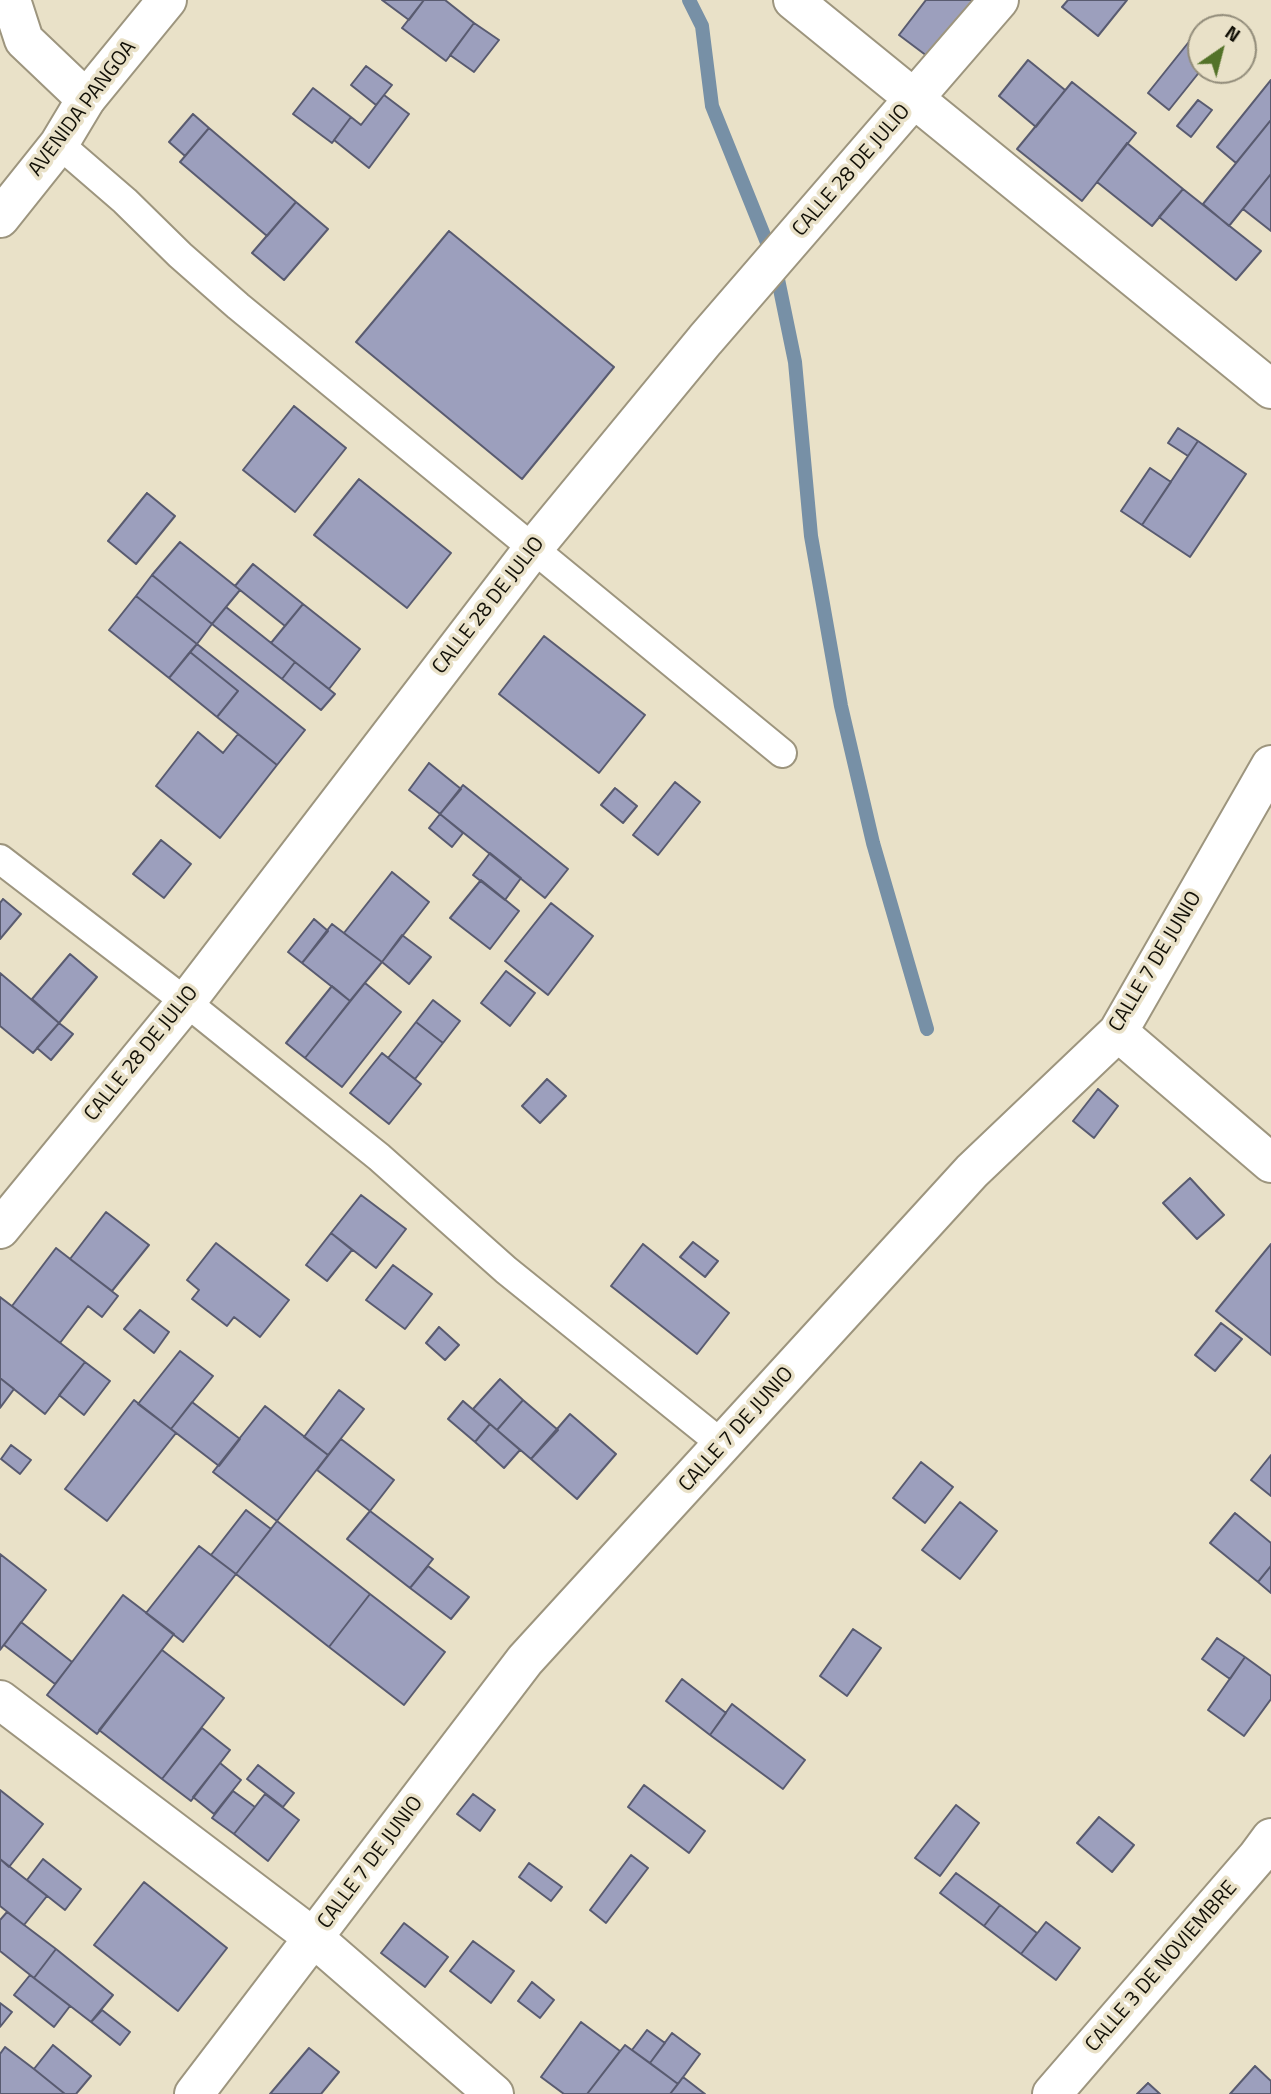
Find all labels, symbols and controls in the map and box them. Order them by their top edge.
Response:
north arrow [1187,14,1257,84]
text: N [1219,17,1247,49]
street label: AVENIDA PANGOA [24,36,142,182]
street label: CALLE 28 DE JULIO [788,100,916,242]
street label: CALLE 28 DE JULIO [428,532,550,680]
street label: CALLE 7 DE JUNIO [1104,887,1208,1037]
street label: CALLE 28 DE JULIO [80,981,204,1127]
street label: CALLE 7 DE JUNIO [674,1362,800,1498]
street label: CALLE 7 DE JUNIO [313,1792,429,1934]
street label: CALLE 3 DE NOVIEMBRE [1081,1876,1243,2058]

